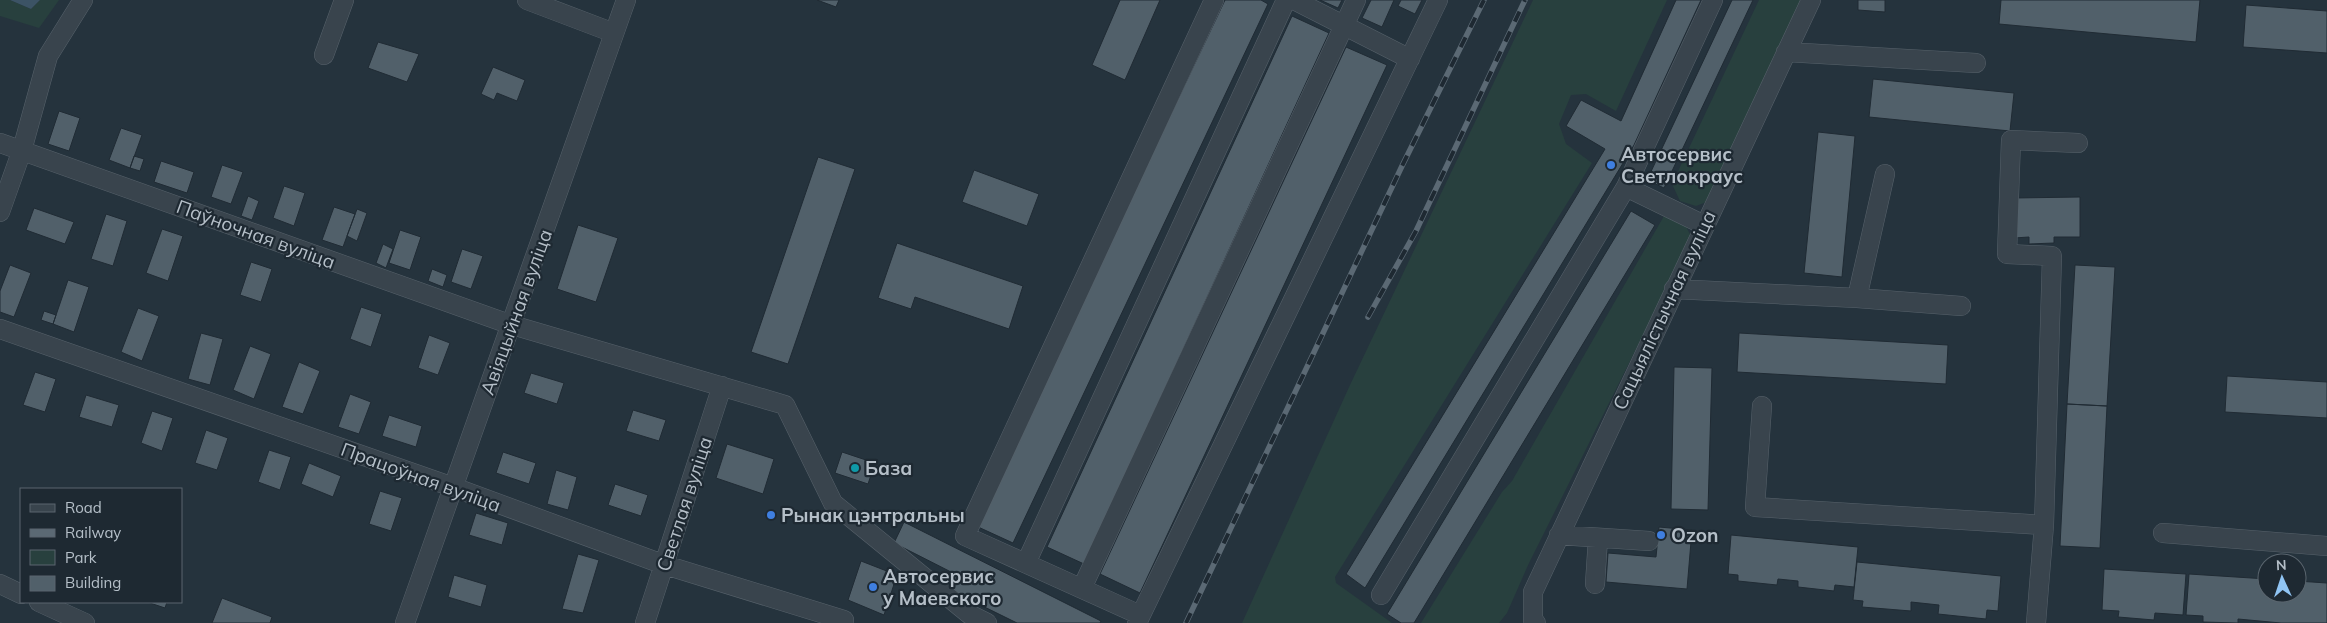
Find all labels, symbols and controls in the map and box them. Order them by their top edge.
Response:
place label: Автосервис Светлокраус [1621,142,1743,188]
marker: Автосервис Светлокраус [1605,159,1617,171]
street label: Паўночная вуліца [173,194,339,274]
street label: Сацыялістычная вуліца [1607,206,1721,414]
street label: Авіяцыйная вуліца [475,226,557,398]
street label: Светлая вуліца [651,434,717,574]
street label: Працоўная вуліца [338,437,504,517]
place label: База [865,456,912,480]
marker: База [849,462,861,474]
legend [20,488,182,603]
text: Road [65,498,102,517]
place label: Рынак цэнтральны [781,503,965,527]
marker: Рынак цэнтральны [765,509,777,521]
text: Railway [65,523,121,542]
place label: Ozon [1671,523,1718,547]
marker: Ozon [1655,529,1667,541]
text: Park [65,548,97,567]
north arrow [2257,553,2307,603]
text: N [2276,556,2287,574]
place label: Автосервис у Маевского [883,564,1002,610]
text: Building [65,573,121,592]
marker: Автосервис у Маевского [867,581,879,593]

